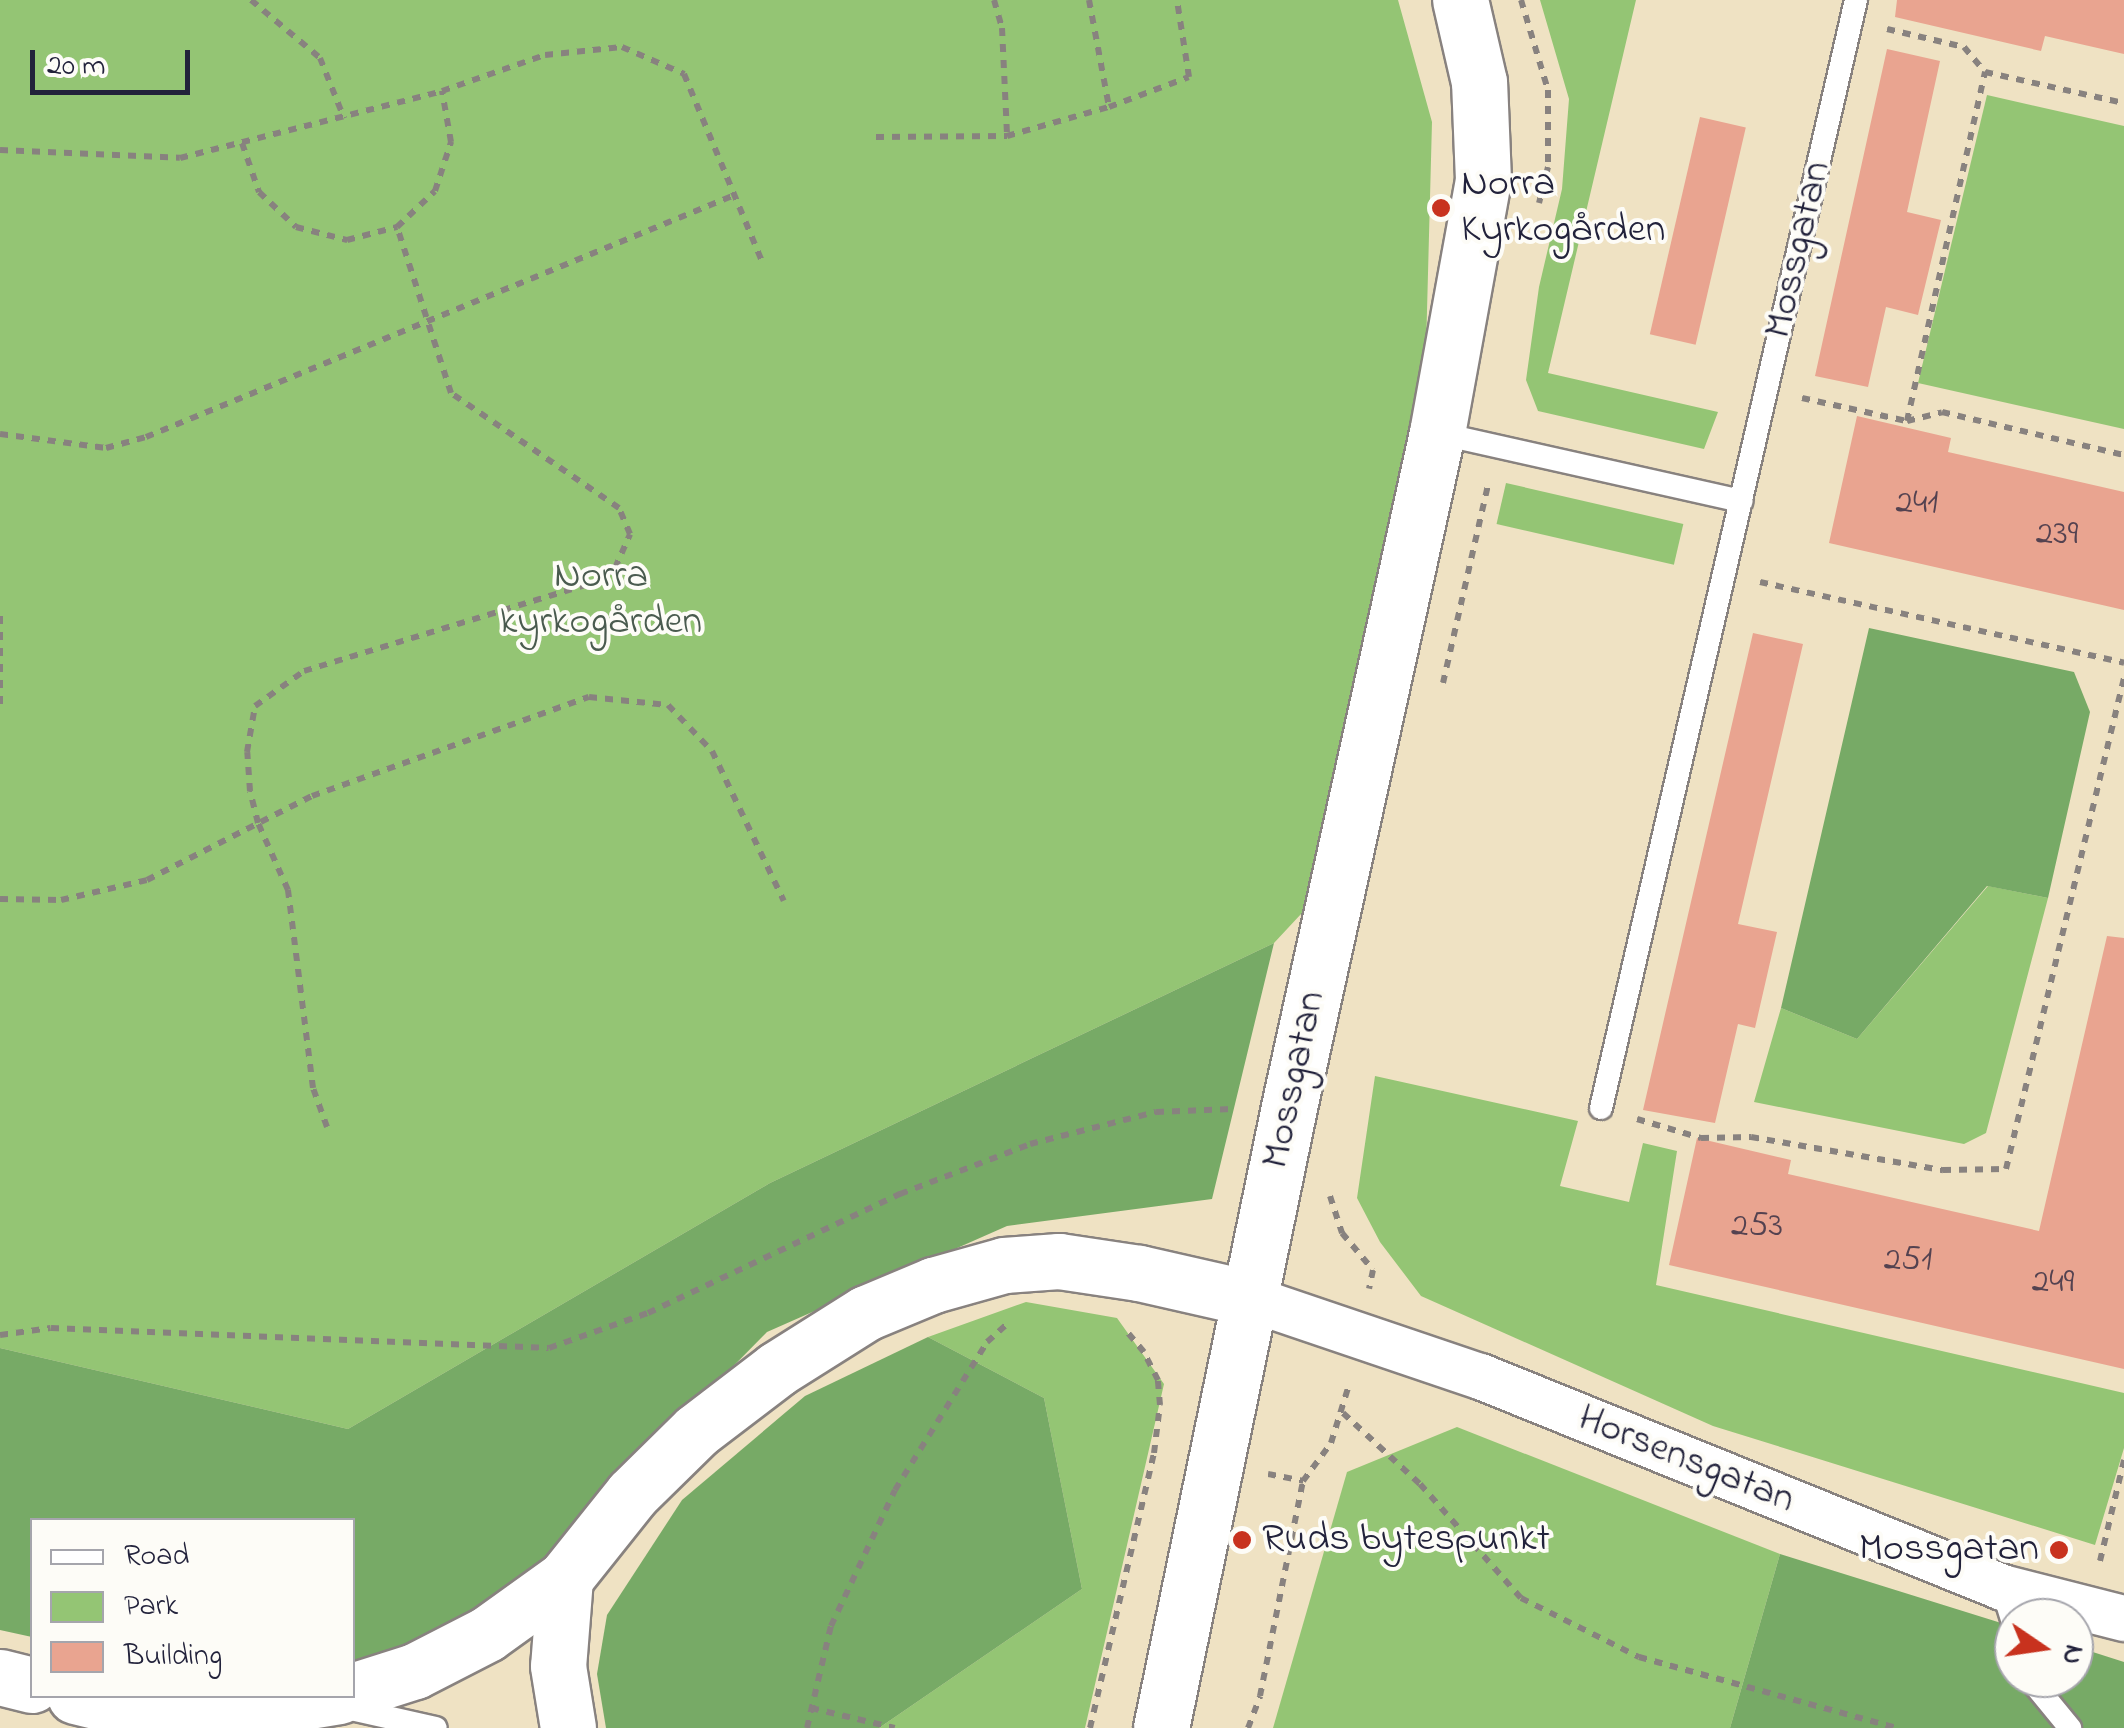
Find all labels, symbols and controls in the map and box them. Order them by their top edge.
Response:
scale bar [35,30,195,92]
text: 20 m [47,45,106,89]
street label: Mossgatan [1755,157,1843,343]
place label: Norra Kyrkogården [1461,161,1665,255]
marker: Norra Kyrkogården [1430,197,1452,219]
house number: 241 [1896,483,1938,525]
house number: 239 [2036,514,2078,556]
park label: Norra kyrkogården [500,553,702,647]
street label: Mossgatan [1253,987,1337,1173]
house number: 253 [1731,1206,1783,1248]
house number: 251 [1884,1240,1932,1282]
house number: 249 [2032,1262,2074,1304]
street label: Horsensgatan [1571,1395,1801,1525]
place label: Ruds bytespunkt [1262,1516,1550,1564]
legend [30,1518,355,1698]
place label: Mossgatan [1859,1526,2039,1574]
marker: Ruds bytespunkt [1231,1529,1253,1551]
text: Road [124,1535,189,1579]
marker: Mossgatan [2048,1539,2070,1561]
text: Park [124,1585,178,1629]
north arrow [1994,1598,2094,1698]
text: Building [124,1635,222,1679]
text: N [2050,1641,2094,1668]

